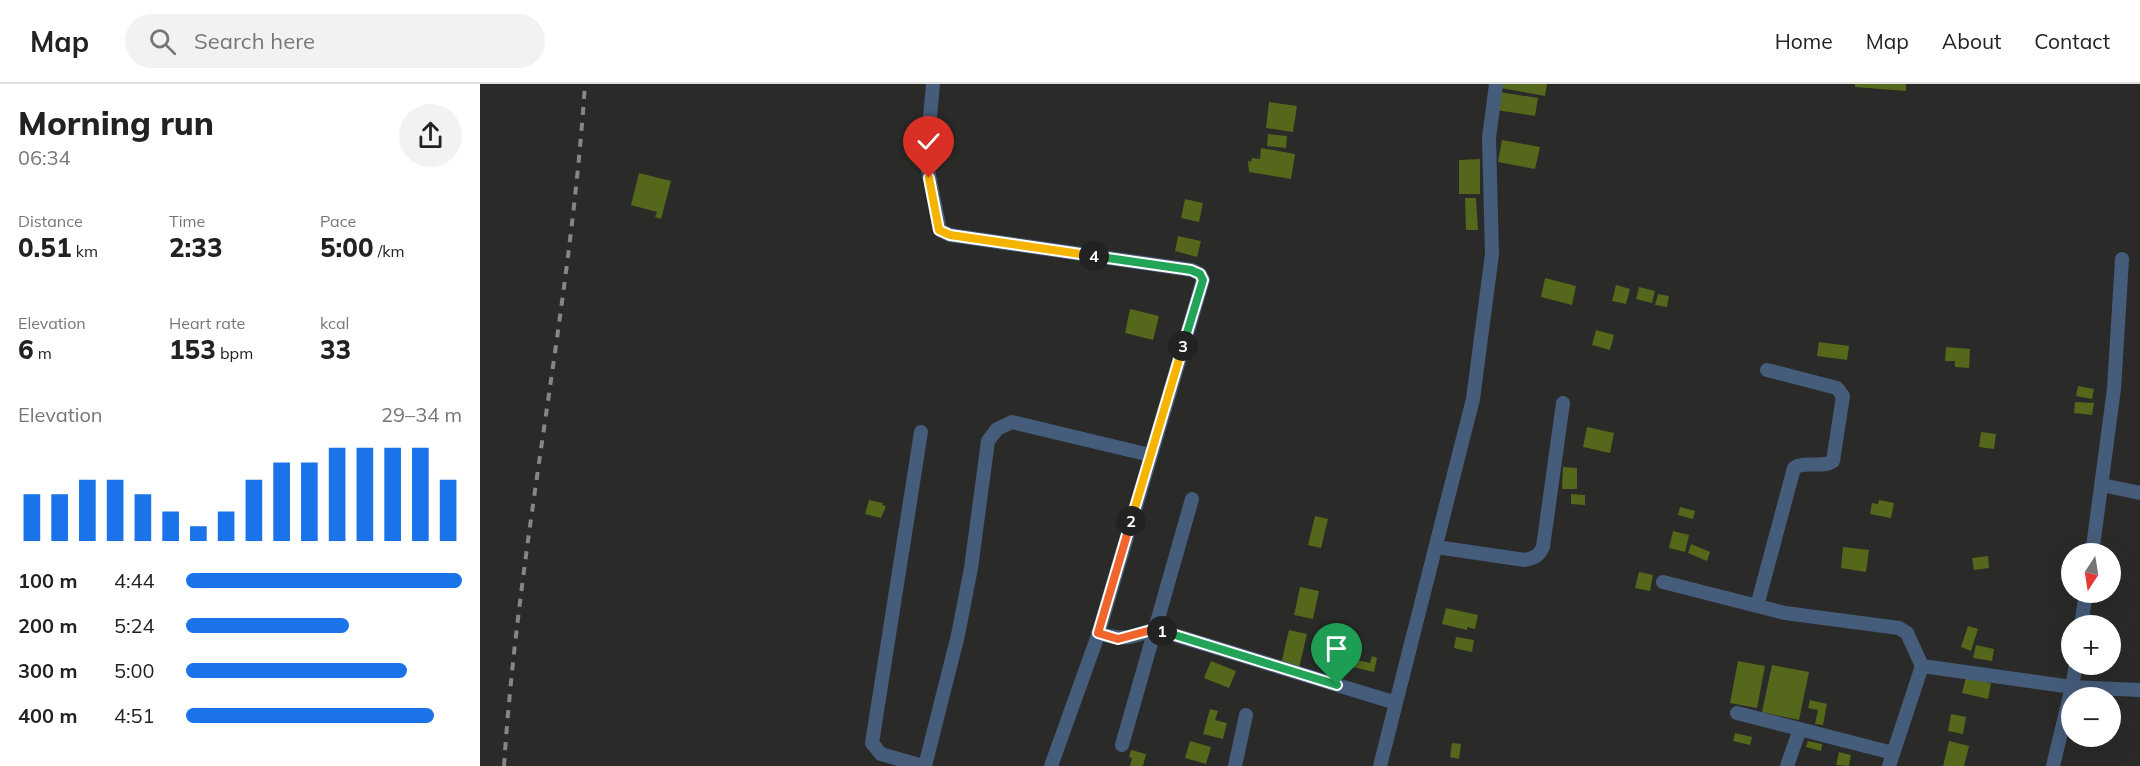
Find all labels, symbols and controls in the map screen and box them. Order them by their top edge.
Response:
search box [125,14,545,68]
text: Map [30,24,89,59]
icon: search [146,25,179,58]
text: Search here [194,27,315,55]
text: Home [1775,28,1833,54]
text: Map [1866,28,1909,54]
text: About [1942,28,2001,54]
text: Contact [2034,28,2110,54]
text: Morning run [18,102,214,143]
button: share [399,104,462,167]
pin [903,116,954,178]
icon: check [912,125,945,158]
text: 06:34 [18,145,71,170]
text: Distance [18,211,83,231]
text: Time [169,211,205,231]
text: Pace [320,211,356,231]
text: 0.51 [18,231,72,264]
text: 2:33 [169,231,223,264]
text: 5:00 [320,231,374,264]
text: km [72,241,98,261]
text: /km [374,241,405,261]
pin: 4 [1079,241,1109,271]
text: 4 [1089,246,1099,266]
text: Elevation [18,313,86,333]
text: Heart rate [169,313,245,333]
text: kcal [320,313,349,333]
pin: 3 [1168,331,1198,361]
text: 6 [18,333,34,366]
text: 153 [169,333,216,366]
text: 33 [320,333,351,366]
text: 3 [1178,336,1188,356]
text: m [34,343,52,363]
text: bpm [216,343,253,363]
text: Elevation [18,402,103,427]
text: 29–34 m [381,402,462,427]
pin: 2 [1116,506,1146,536]
text: 2 [1126,511,1136,531]
north arrow [2061,543,2121,603]
map controls [2061,543,2121,747]
text: 100 m [18,568,77,593]
text: 4:44 [114,568,155,593]
text: 200 m [18,613,77,638]
text: 5:24 [114,613,155,638]
button: + [2061,615,2121,675]
pin: 1 [1147,616,1177,646]
text: 1 [1157,621,1167,641]
pin [1311,623,1362,685]
icon: arrive [1320,632,1353,665]
text: 300 m [18,658,77,683]
text: 5:00 [114,658,155,683]
button: − [2061,687,2121,747]
text: 400 m [18,703,77,728]
text: 4:51 [114,703,155,728]

